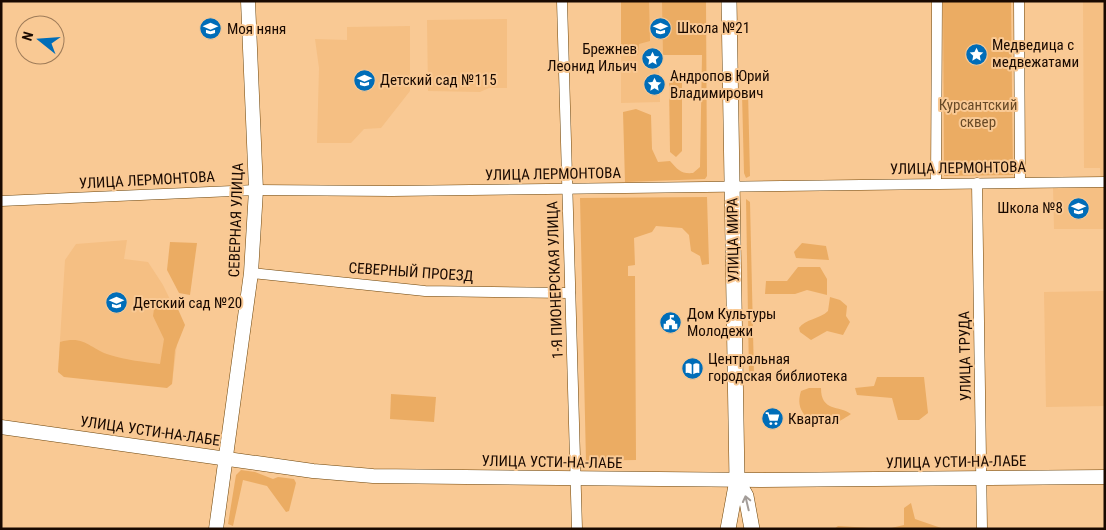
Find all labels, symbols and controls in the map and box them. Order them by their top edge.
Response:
north arrow [15,15,65,65]
school or university icon: Школа №21 [649,16,673,40]
school or university icon: Моя няня [199,17,223,41]
place label: Школа №21 [677,19,750,37]
place label: Моя няня [227,20,286,38]
text: N [19,30,36,43]
place label: Медведица с медвежатами [992,36,1079,71]
place label: Брежнев Леонид Ильич [547,40,637,75]
place icon: Медведица с медвежатами [964,42,988,66]
place icon: Брежнев Леонид Ильич [641,46,665,70]
place label: Андропов Юрий Владимирович [670,67,770,102]
school or university icon: Детский сад №115 [352,68,376,92]
place label: Детский сад №115 [380,71,497,89]
place icon: Андропов Юрий Владимирович [642,73,666,97]
park label: Курсантский сквер [939,96,1017,131]
street label: УЛИЦА ЛЕРМОНТОВА [890,158,1027,178]
street label: СЕВЕРНАЯ УЛИЦА [225,162,247,278]
street label: УЛИЦА ЛЕРМОНТОВА [485,164,622,184]
street label: УЛИЦА ЛЕРМОНТОВА [79,167,216,193]
school or university icon: Школа №8 [1067,196,1091,220]
street label: УЛИЦА МИРА [723,197,743,283]
place label: Школа №8 [997,199,1063,217]
street label: 1-Я ПИОНЕРСКАЯ УЛИЦА [543,200,567,359]
street label: СЕВЕРНЫЙ ПРОЕЗД [348,259,474,285]
school or university icon: Детский сад №20 [105,291,129,315]
place label: Детский сад №20 [133,294,242,312]
place label: Дом Культуры Молодежи [687,305,776,340]
street label: УЛИЦА ТРУДА [955,310,975,401]
public building icon: Дом Культуры Молодежи [659,311,683,335]
place label: Центральная городская библиотека [708,350,847,385]
library icon: Центральная городская библиотека [680,356,704,380]
supermarket icon: Квартал [760,407,784,431]
place label: Квартал [788,410,839,428]
street label: УЛИЦА УСТИ-НА-ЛАБЕ [79,412,221,450]
street label: УЛИЦА УСТИ-НА-ЛАБЕ [481,452,623,472]
street label: УЛИЦА УСТИ-НА-ЛАБЕ [885,452,1027,472]
one-way arrow [742,496,751,512]

